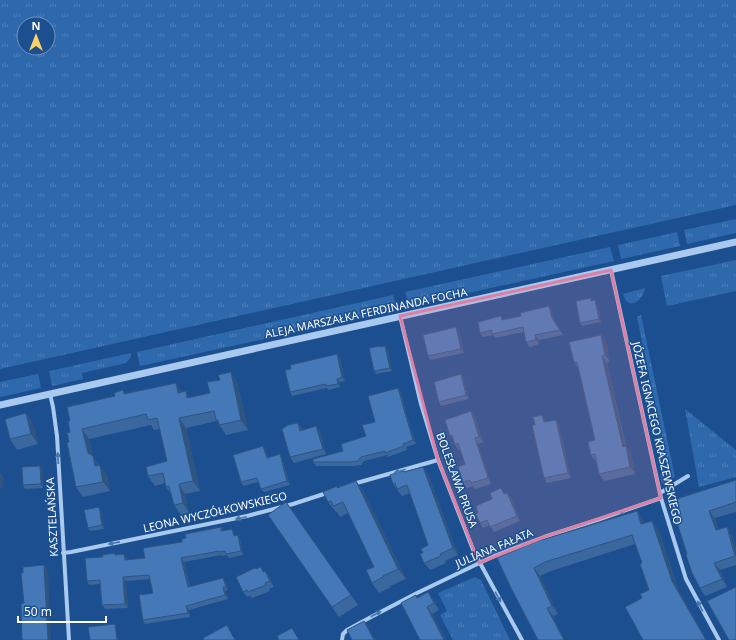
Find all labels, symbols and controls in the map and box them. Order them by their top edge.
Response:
north arrow [16,16,56,56]
text: N [32,18,40,33]
street label: ALEJA MARSZAŁKA FERDINANDA FOCHA [263,284,469,341]
street label: JÓZEFA IGNACEGO KRASZEWSKIEGO [629,339,686,526]
street label: BOLESŁAWA PRUSA [433,430,482,530]
one-way arrow [54,452,61,464]
one-way arrow [394,468,406,474]
street label: KASZTELAŃSKA [42,476,61,557]
street label: LEONA WYCZÓŁKOWSKIEGO [142,488,288,535]
one-way arrow [618,508,630,514]
one-way arrow [235,515,248,521]
street label: JULIANA FAŁATA [452,524,536,571]
one-way arrow [108,541,120,547]
one-way arrow [495,591,501,603]
scale bar [18,598,106,624]
one-way arrow [697,600,704,612]
text: 50 m [24,603,52,620]
one-way arrow [370,611,382,617]

